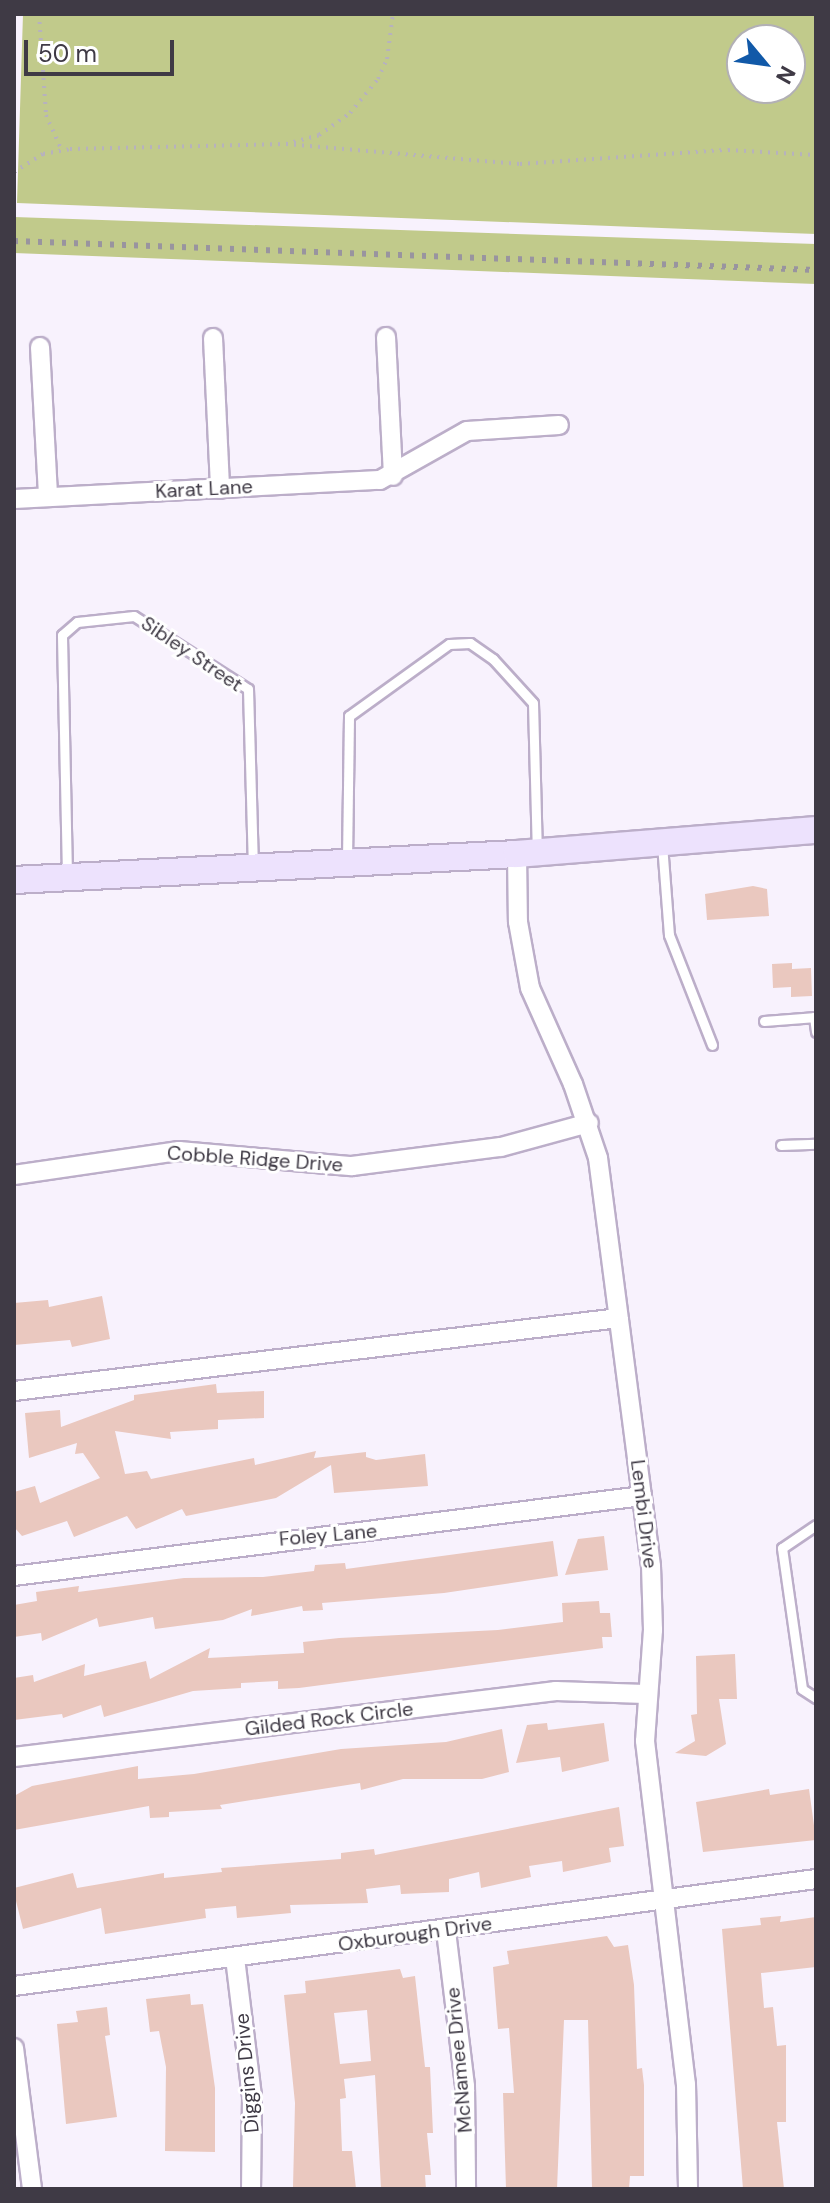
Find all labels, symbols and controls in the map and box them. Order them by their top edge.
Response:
scale bar [28,24,178,74]
north arrow [726,24,806,104]
text: 50 m [38,38,97,69]
text: N [769,61,802,89]
street label: Karat Lane [155,474,253,504]
street label: Sibley Street [137,611,247,697]
street label: Cobble Ridge Drive [166,1141,344,1177]
street label: Lembi Drive [625,1458,663,1570]
street label: Foley Lane [278,1519,378,1551]
street label: Gilded Rock Circle [243,1697,415,1741]
street label: Oxburough Drive [337,1911,493,1957]
street label: McNamee Drive [441,1986,477,2134]
street label: Diggins Drive [230,2012,264,2134]

